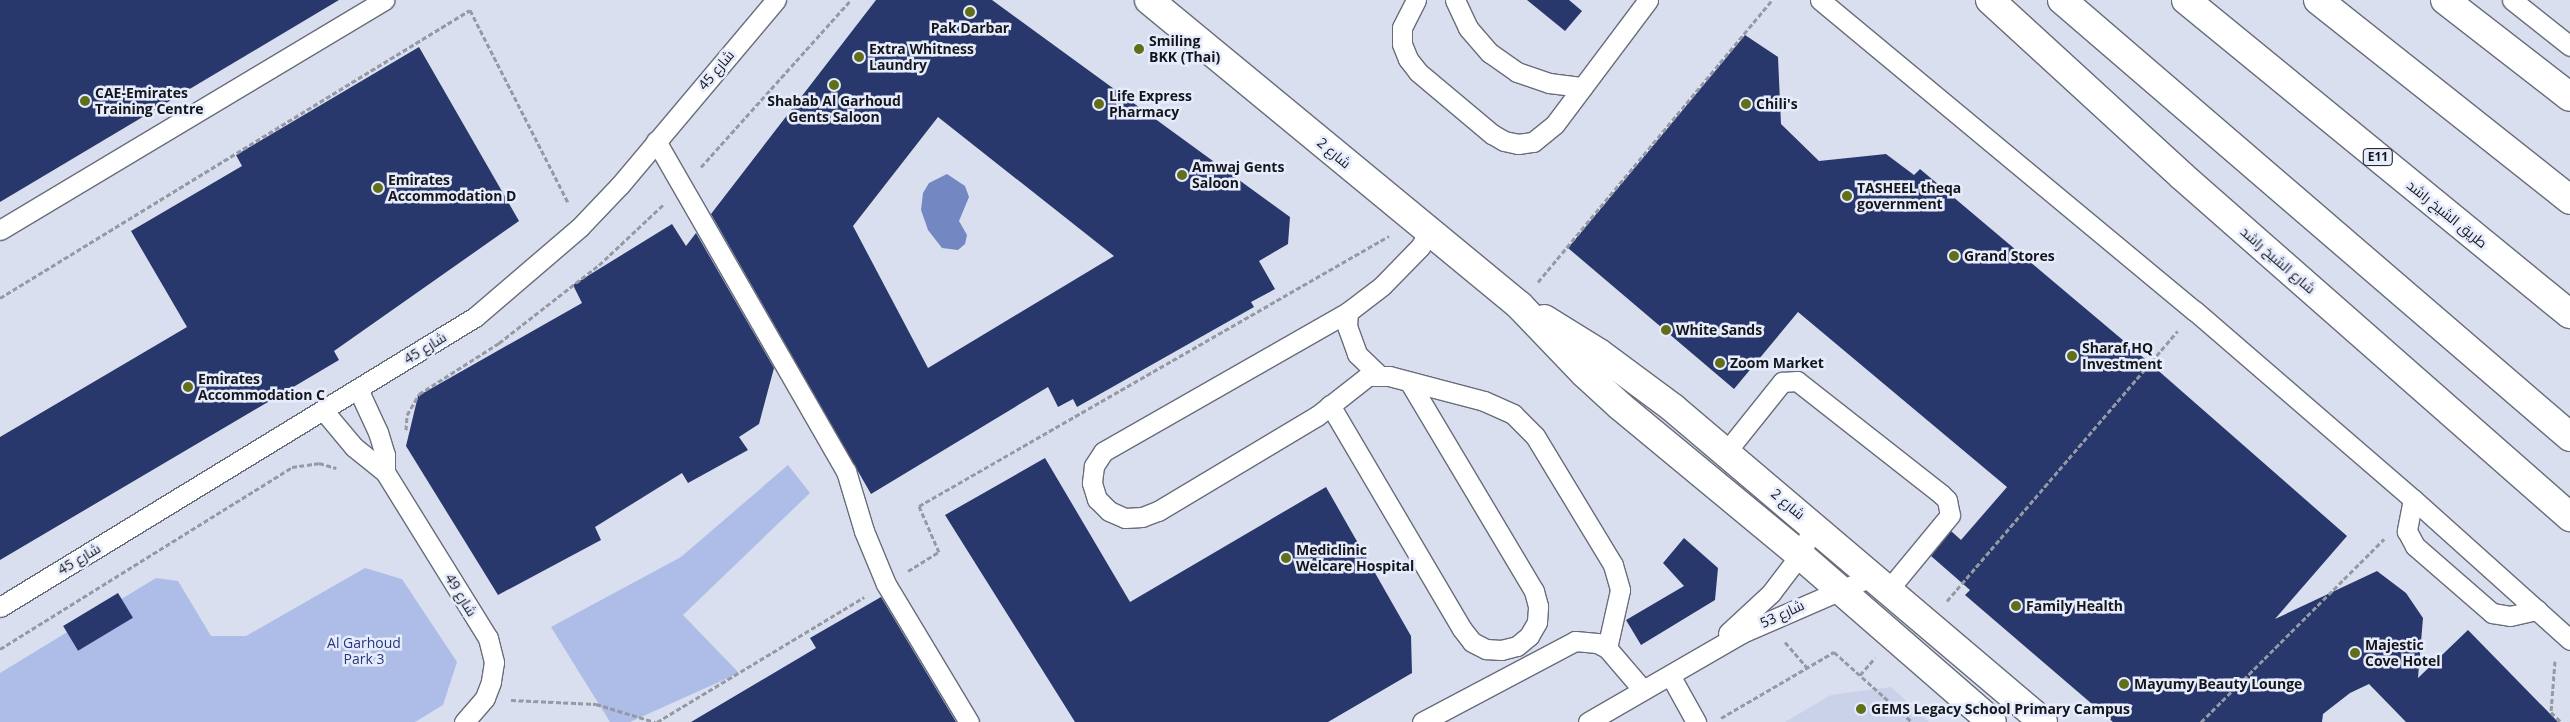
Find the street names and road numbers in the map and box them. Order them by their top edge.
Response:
street label: شارع 45 [695,47,737,93]
street label: شارع 2 [1314,134,1354,172]
road number: E11 [2362,148,2394,166]
street label: طريق الشيخ راشد [2404,177,2490,251]
street label: شارع الشيخ راشد [2237,223,2319,297]
street label: شارع 45 [401,328,449,368]
street label: شارع 2 [1768,485,1808,523]
street label: شارع 45 [55,540,103,578]
street label: شارع 49 [441,571,481,619]
street label: شارع 53 [1757,597,1807,631]

